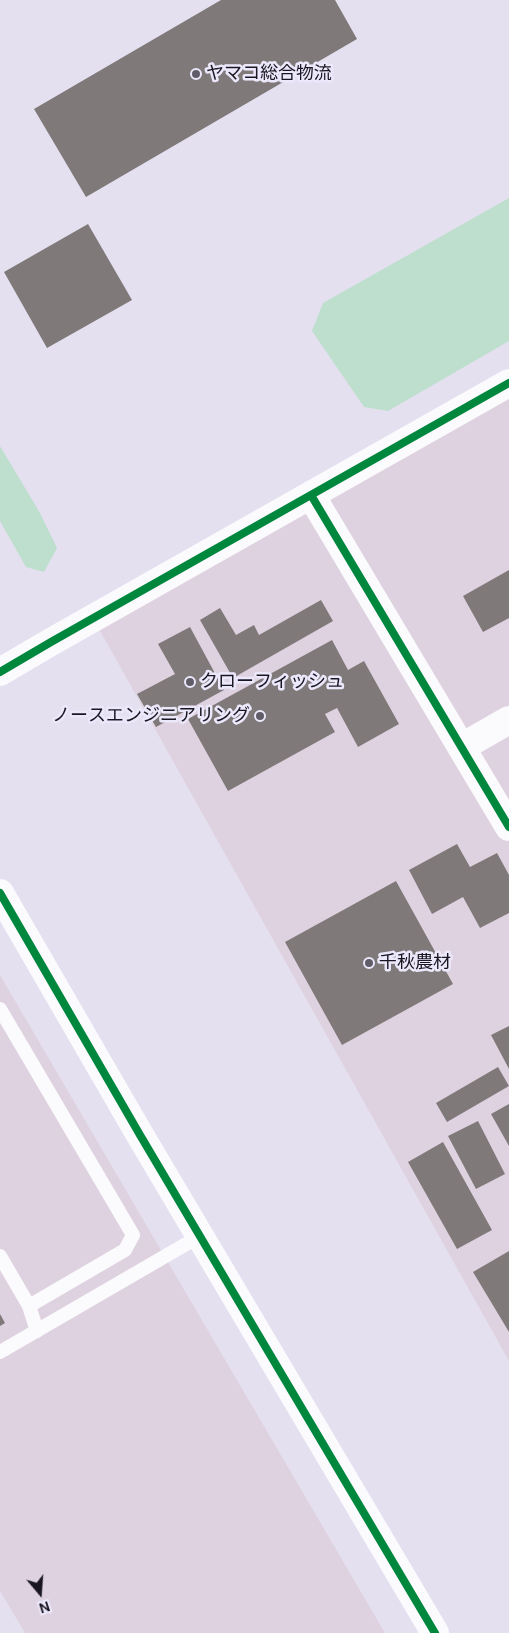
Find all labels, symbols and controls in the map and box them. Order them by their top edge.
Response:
place label: ヤマコ総合物流 [206,63,332,85]
marker: ヤマコ総合物流 [190,68,202,80]
place label: クローフィッシュ [200,671,344,693]
marker: クローフィッシュ [184,676,196,688]
place label: ノースエンジニアリング [52,705,250,727]
marker: ノースエンジニアリング [254,710,266,722]
place label: 千秋農材 [379,952,451,974]
marker: 千秋農材 [363,957,375,969]
north arrow [15,1568,65,1618]
text: N [37,1597,52,1617]

